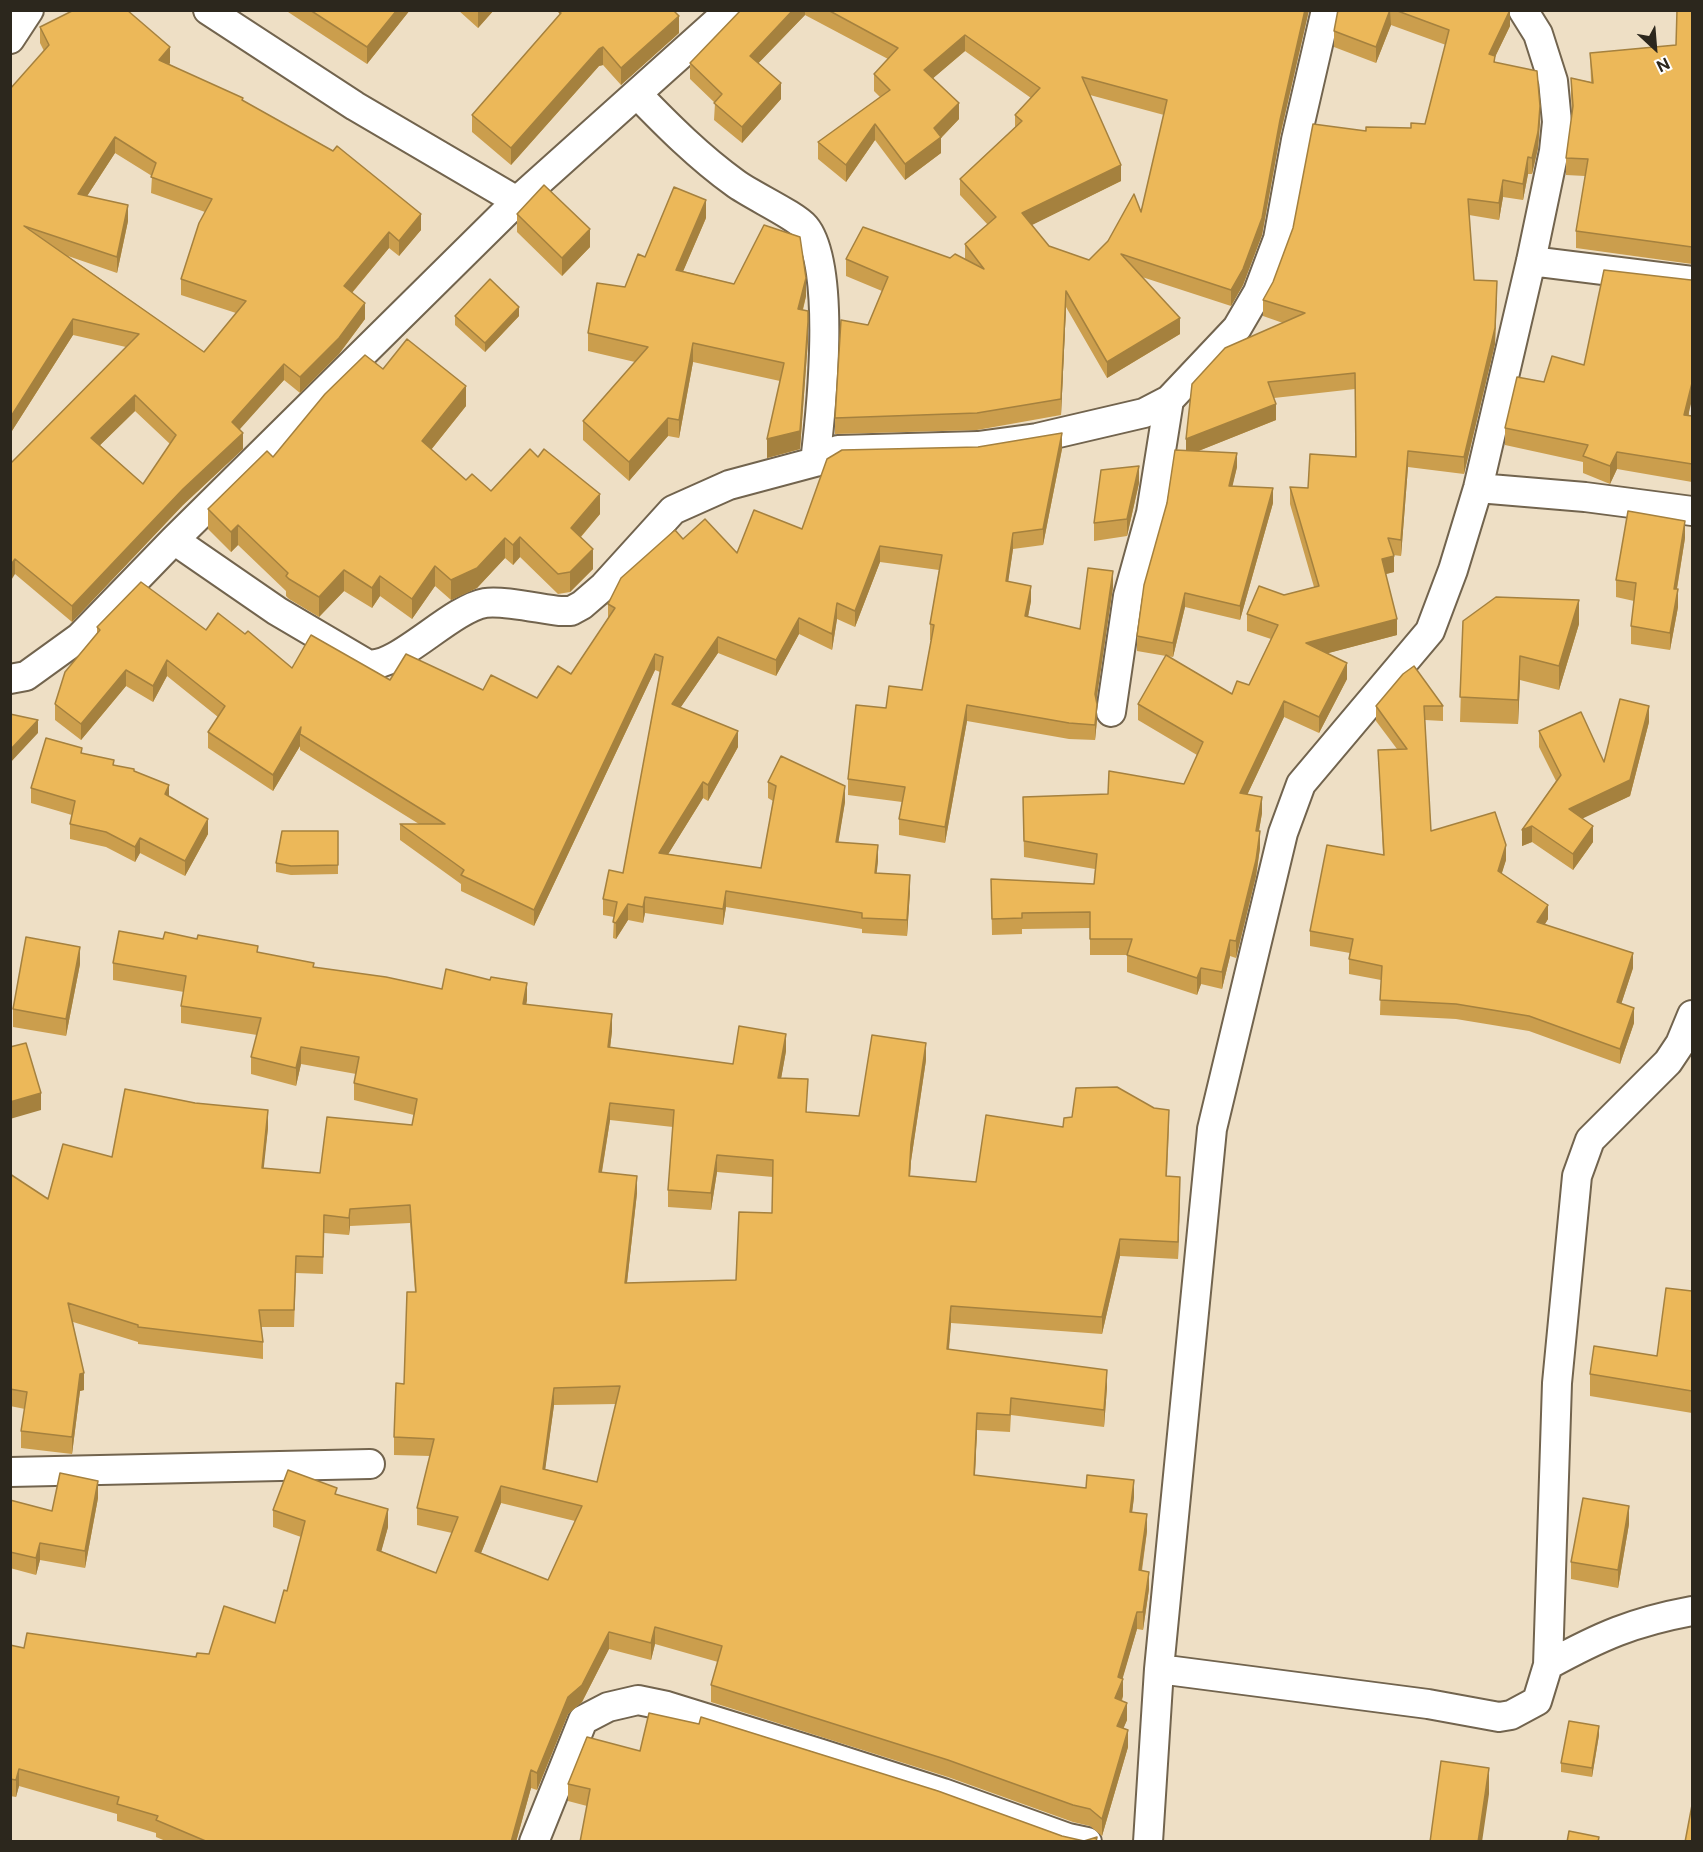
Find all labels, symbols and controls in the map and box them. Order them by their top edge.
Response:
north arrow [1625,18,1685,78]
text: N [1653,53,1673,76]

